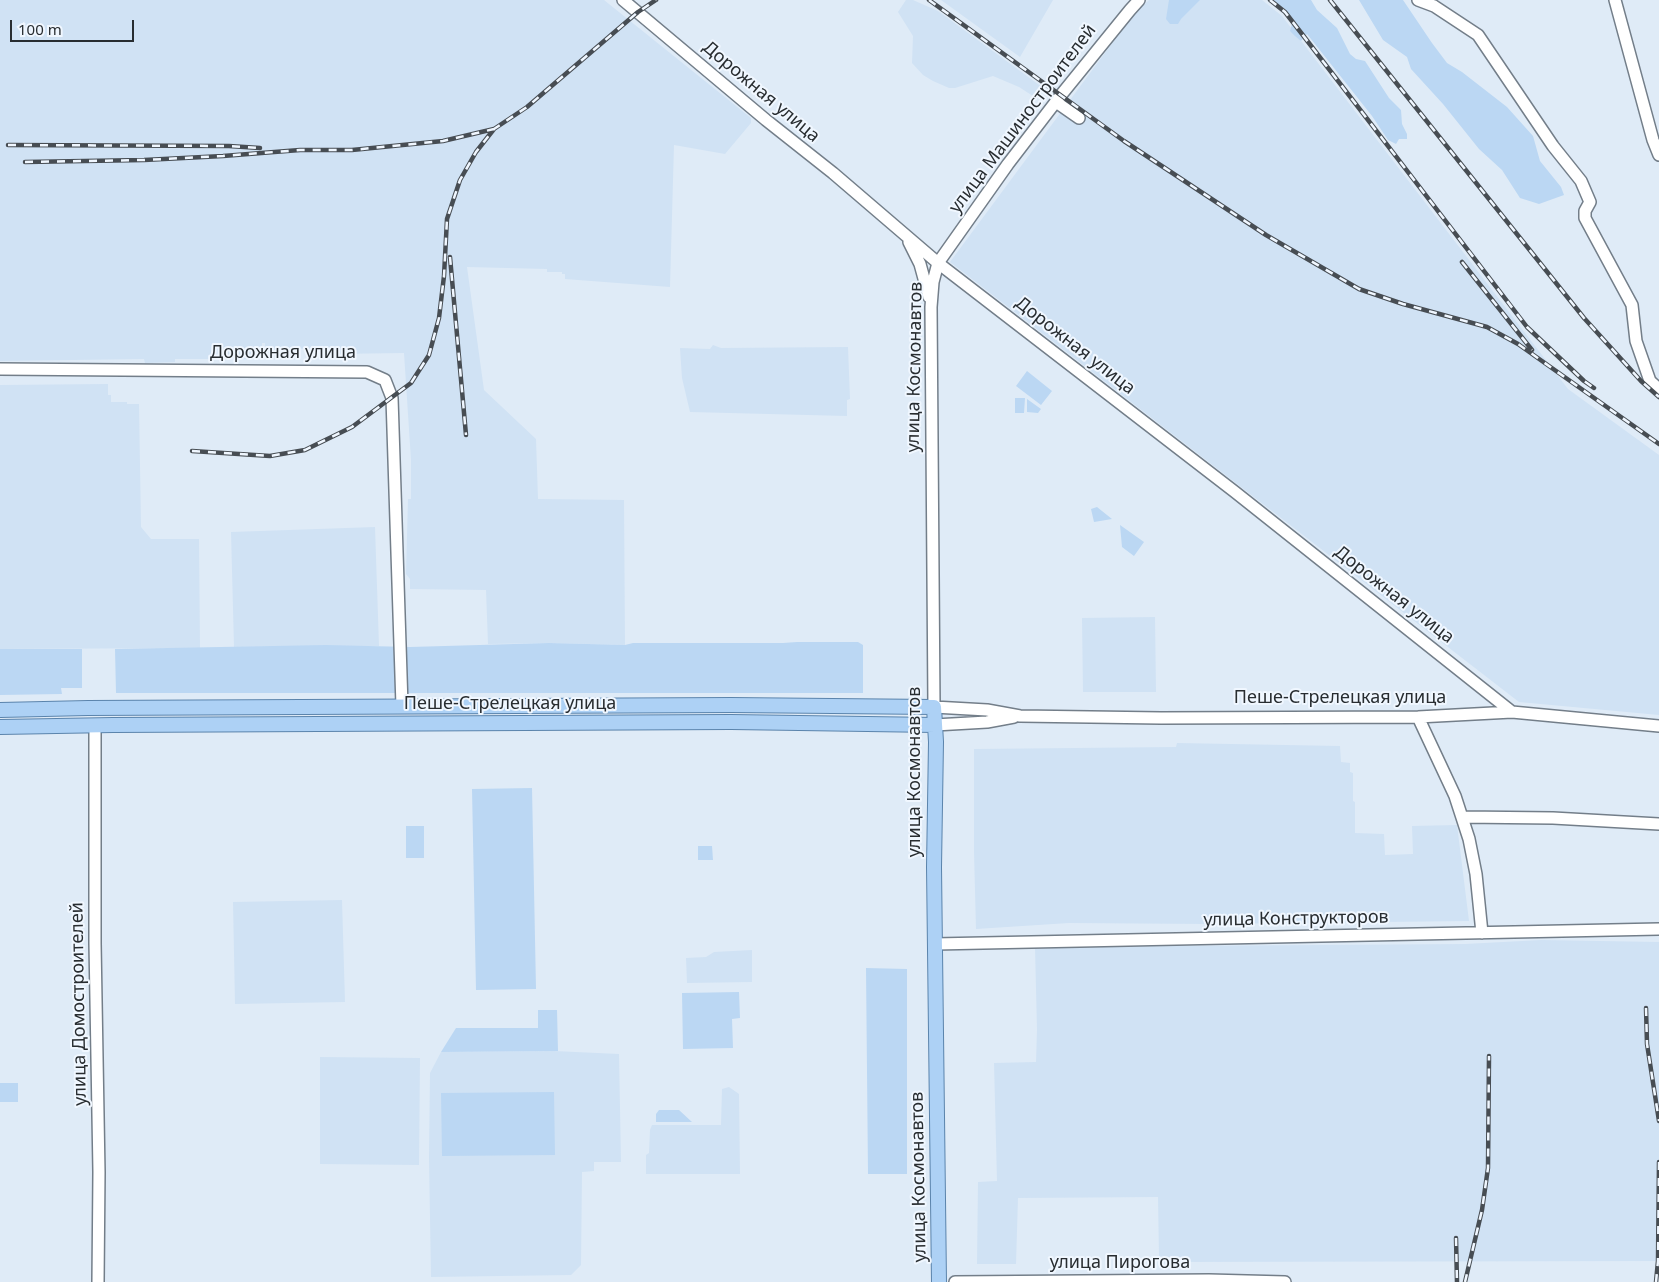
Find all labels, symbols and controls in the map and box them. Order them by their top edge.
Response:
scale bar [12,10,136,42]
text: 100 m [18,19,62,39]
street label: улица Машиностроителей [945,20,1101,218]
street label: Дорожная улица [698,37,824,147]
street label: улица Космонавтов [903,281,927,453]
street label: Дорожная улица [1011,293,1139,399]
street label: Дорожная улица [210,342,356,364]
street label: Дорожная улица [1330,542,1458,648]
street label: улица Космонавтов [904,687,926,857]
street label: Пеше-Стрелецкая улица [1234,687,1446,709]
street label: Пеше-Стрелецкая улица [404,693,616,715]
street label: улица Домостроителей [66,902,92,1106]
street label: улица Конструкторов [1203,907,1389,931]
street label: улица Космонавтов [907,1091,931,1263]
street label: улица Пирогова [1050,1252,1190,1274]

